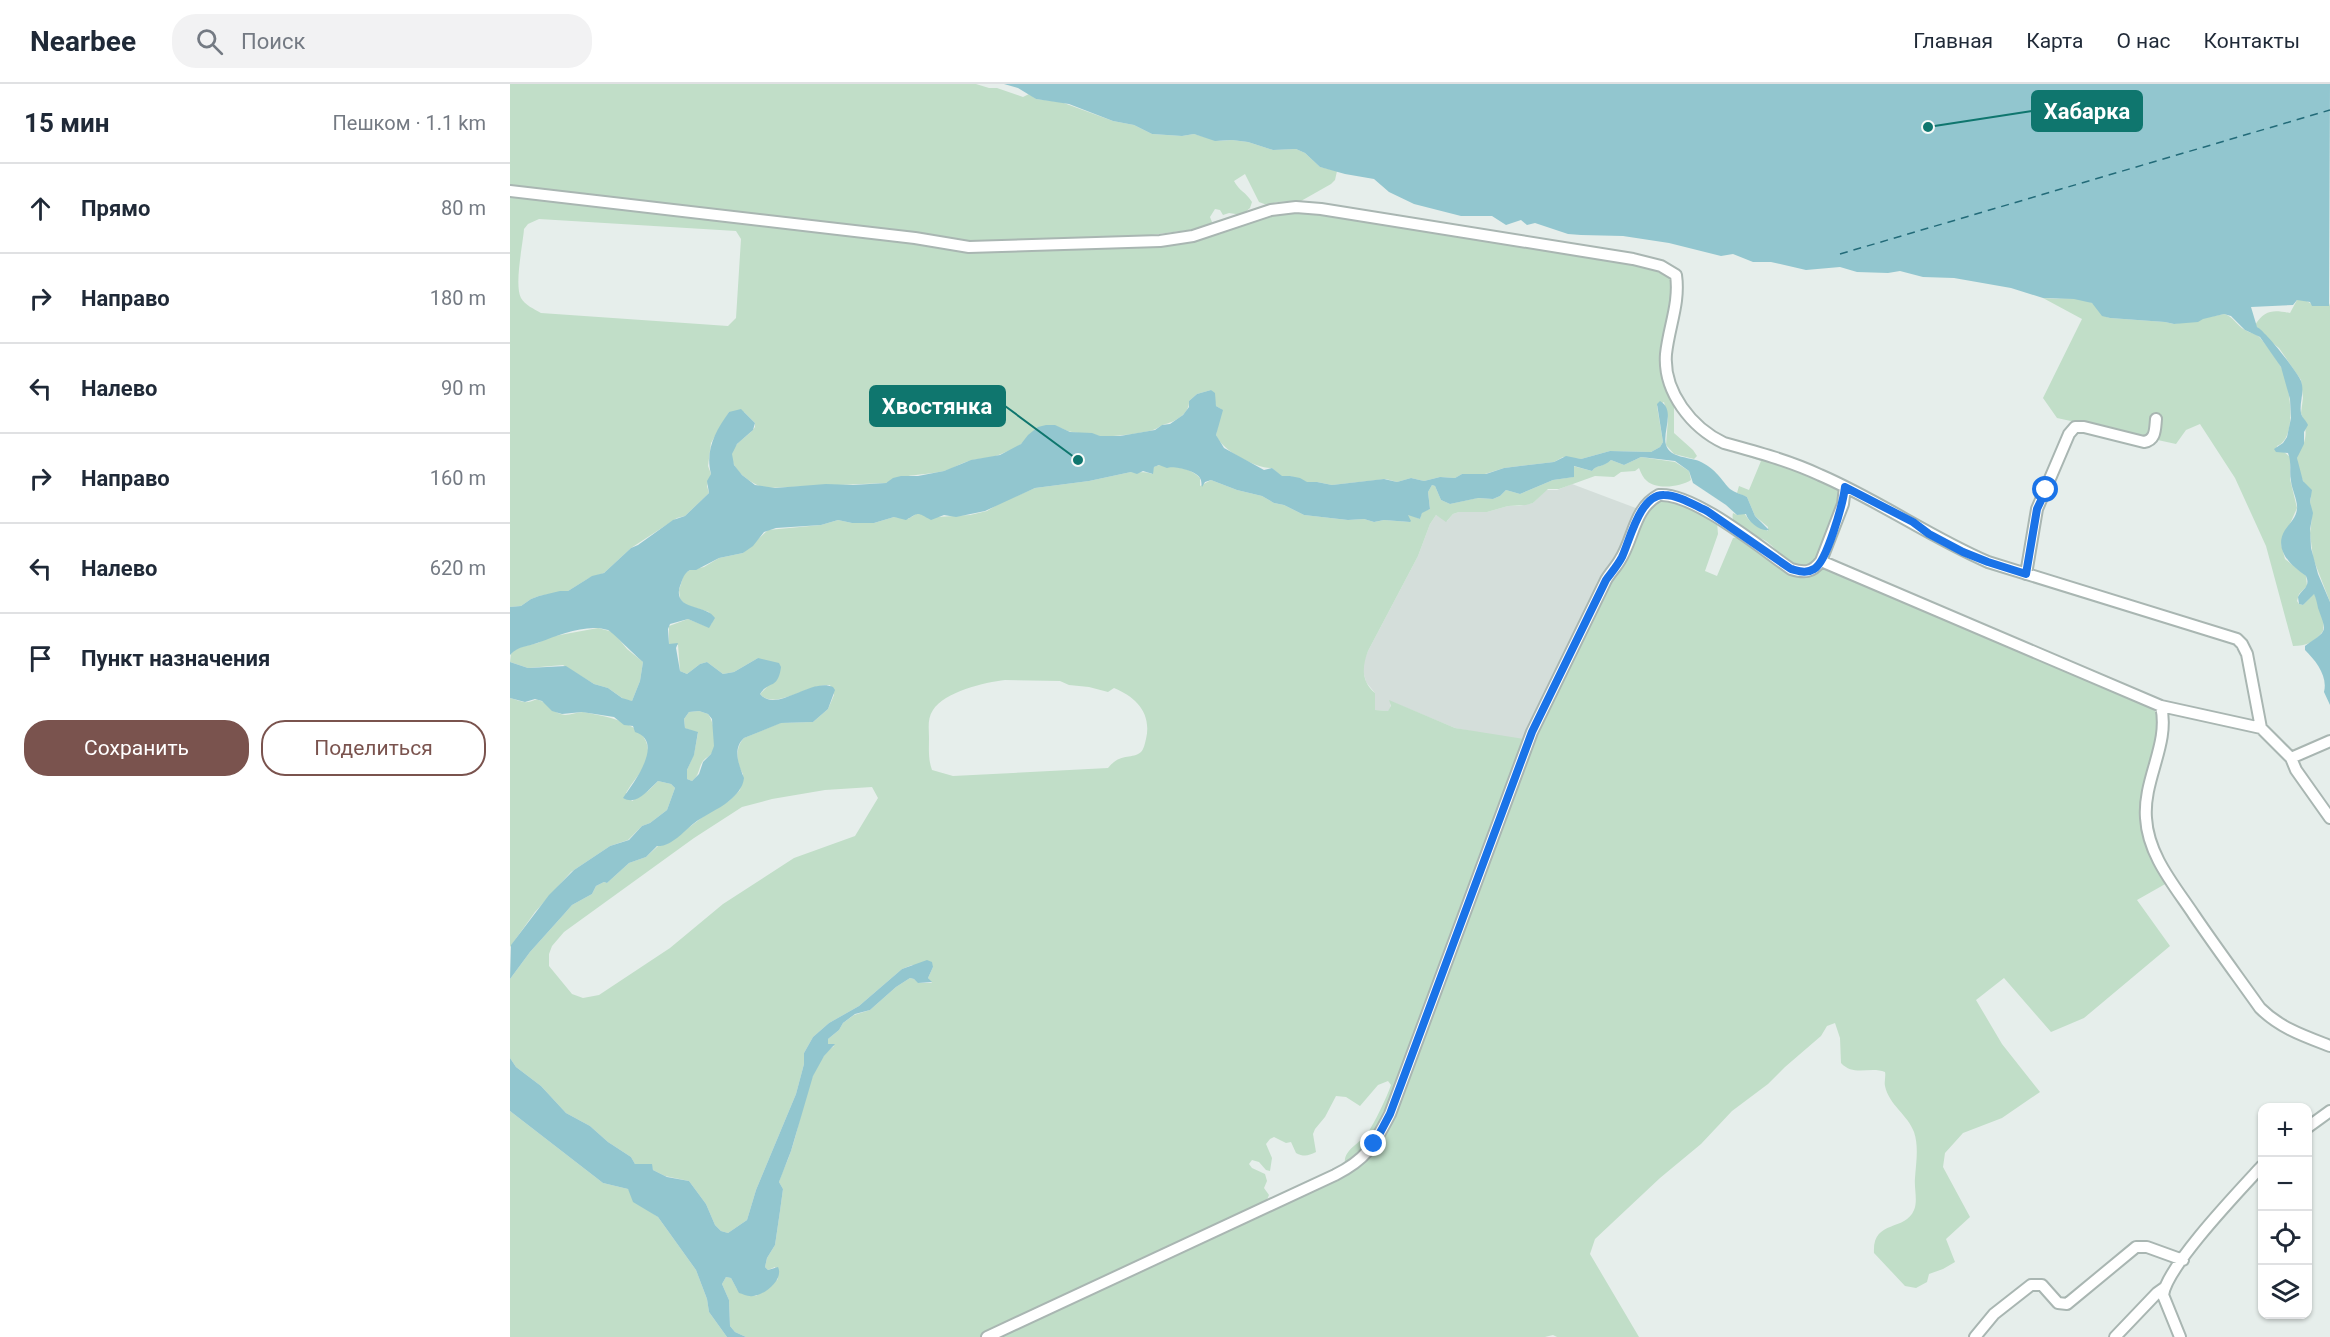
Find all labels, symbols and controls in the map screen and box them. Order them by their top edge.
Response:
search box [172,14,592,68]
text: Nearbee [30,25,136,58]
icon: search [193,25,226,58]
text: Поиск [241,29,305,54]
text: Главная [1913,29,1993,53]
text: Карта [2026,29,2083,53]
text: О нас [2116,29,2171,53]
text: Контакты [2204,29,2300,53]
callout: Хабарка [2032,91,2142,131]
text: Хабарка [2044,99,2131,124]
text: 15 мин [24,108,109,138]
text: Пешком · 1.1 km [333,111,486,135]
icon: ahead [24,192,57,225]
text: Прямо [81,196,150,221]
text: 80 m [441,196,486,220]
icon: right [24,282,57,315]
text: Направо [81,286,170,311]
text: 180 m [430,286,486,310]
icon: left [24,372,57,405]
text: Налево [81,376,158,401]
text: 90 m [441,376,486,400]
callout: Хвостянка [870,386,1005,426]
text: Хвостянка [882,394,992,419]
icon: right [24,462,57,495]
text: Направо [81,466,170,491]
text: 160 m [430,466,486,490]
route start [2032,476,2058,502]
icon: left [24,552,57,585]
text: Налево [81,556,158,581]
text: 620 m [430,556,486,580]
icon: arrive [24,642,57,675]
text: Пункт назначения [81,646,270,671]
button: Сохранить [24,720,249,776]
button: Поделиться [261,720,486,776]
map controls [2258,1103,2312,1319]
button: + [2258,1103,2312,1157]
route end [1360,1130,1386,1156]
button: − [2258,1157,2312,1211]
button: locate [2258,1211,2312,1265]
button: layers [2258,1265,2312,1319]

